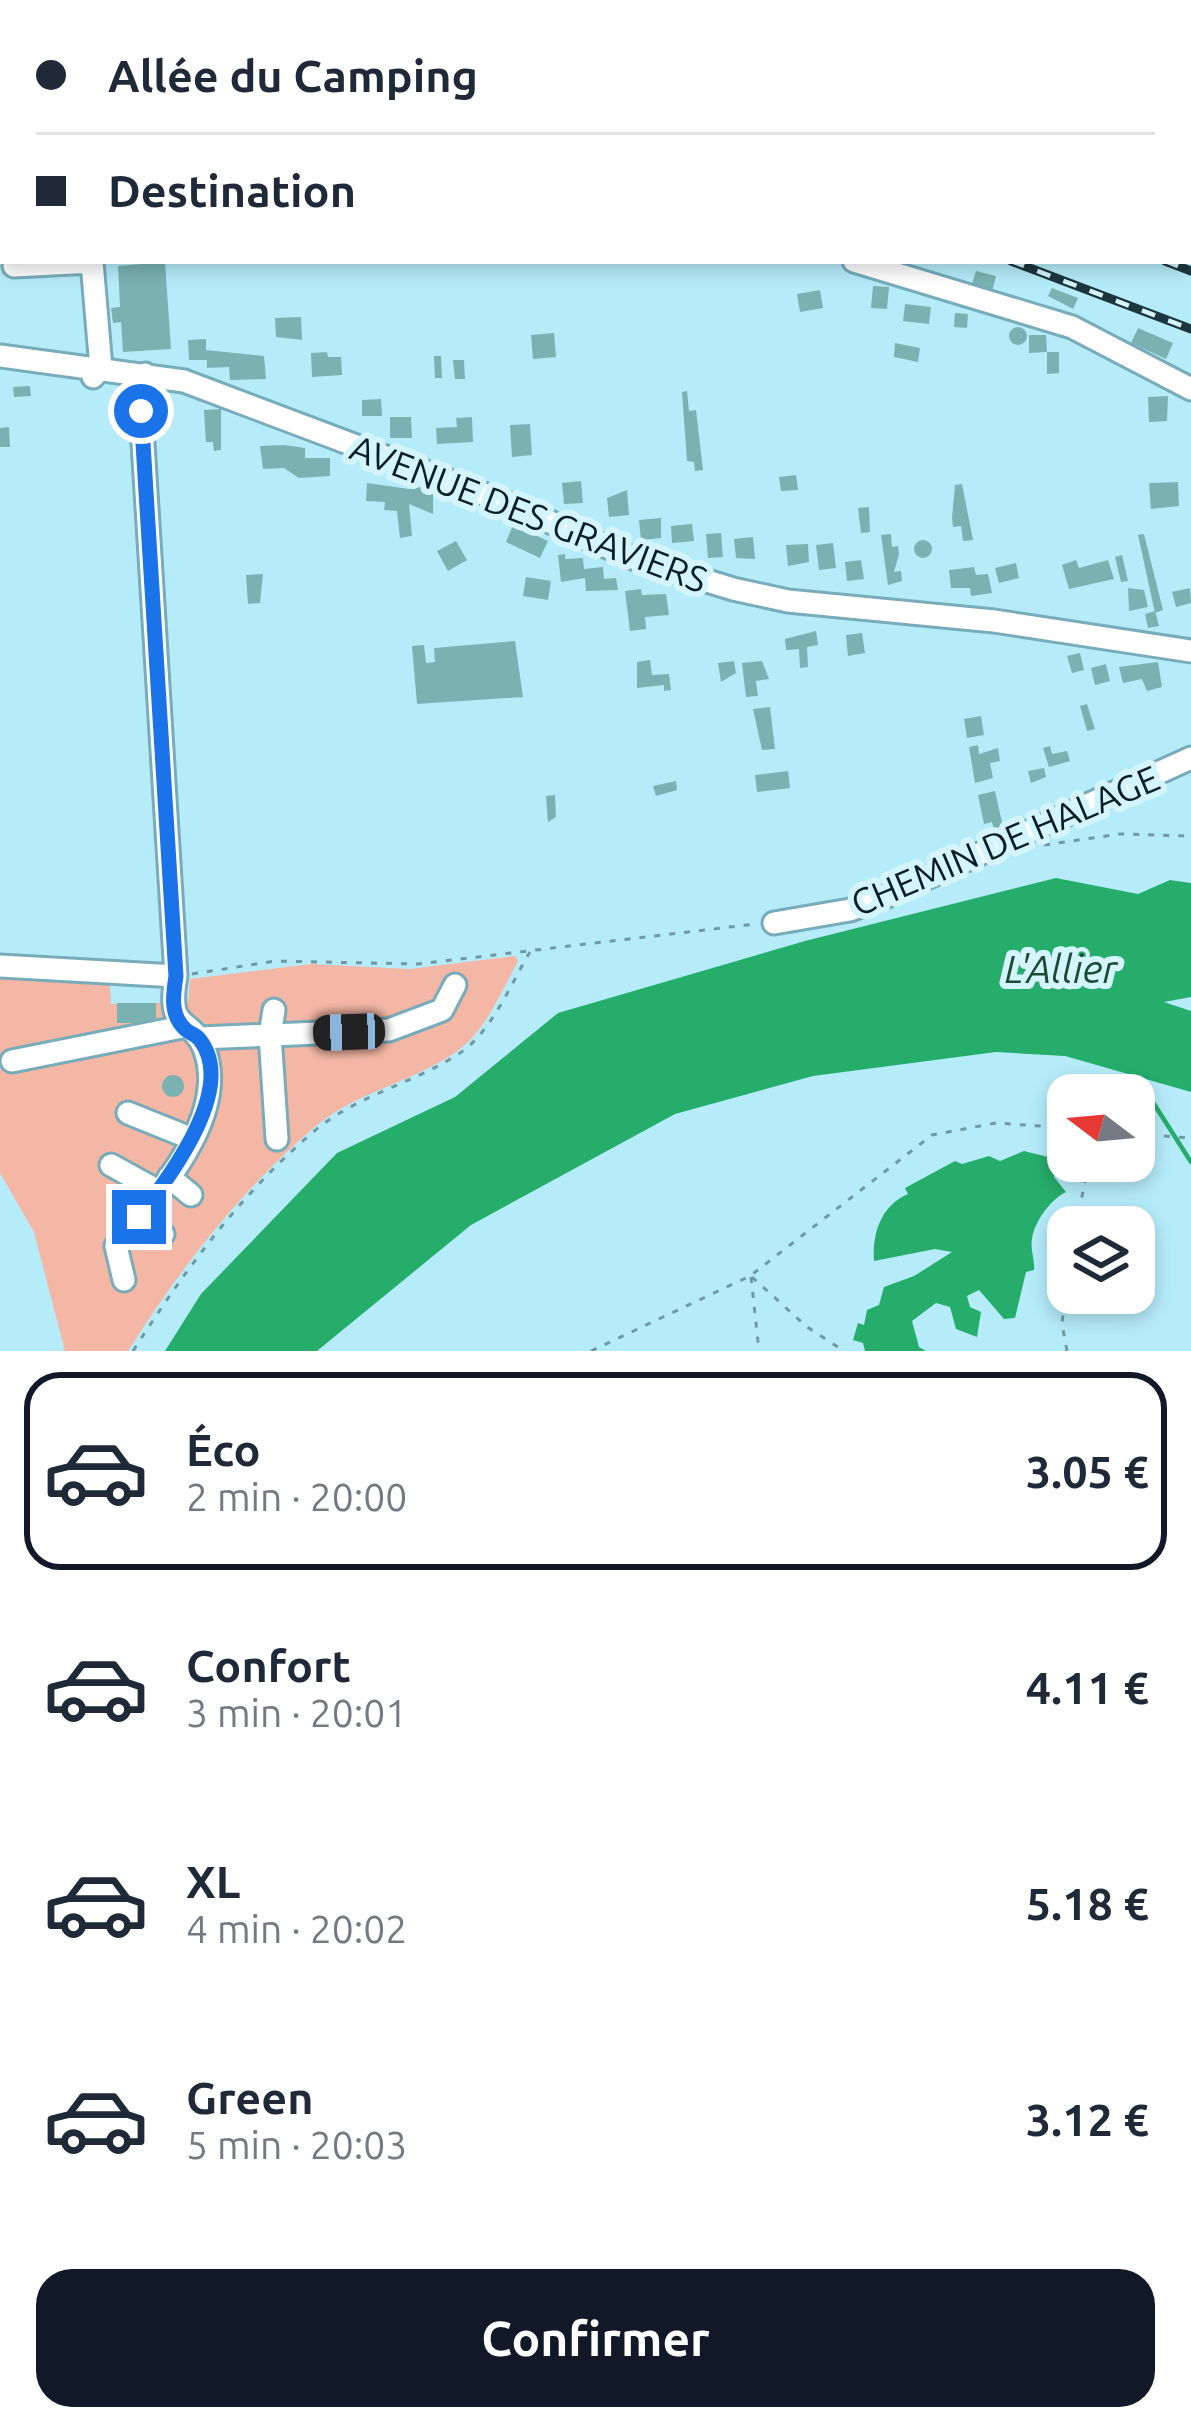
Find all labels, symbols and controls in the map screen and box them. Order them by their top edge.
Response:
text: Allée du Camping [108,50,478,101]
text: Destination [108,165,356,216]
route start [114,384,168,438]
street label: AVENUE DES GRAVIERS [345,426,713,600]
street label: CHEMIN DE HALAGE [845,757,1165,923]
water label: L'Allier [1005,947,1118,990]
car [312,1013,386,1051]
north arrow [1047,1074,1155,1182]
map controls [1047,1074,1155,1314]
route end [112,1190,166,1244]
button: layers [1047,1206,1155,1314]
icon: car [42,1417,150,1525]
text: Éco [186,1424,261,1475]
text: 3.05 € [1026,1446,1149,1497]
text: 2 min · 20:00 [186,1475,407,1518]
icon: car [42,1633,150,1741]
text: Confort [186,1640,351,1691]
text: 4.11 € [1026,1662,1149,1713]
text: 3 min · 20:01 [186,1691,407,1734]
icon: car [42,1849,150,1957]
text: XL [186,1856,240,1907]
text: 5.18 € [1026,1878,1149,1929]
text: 4 min · 20:02 [186,1907,407,1950]
icon: car [42,2065,150,2173]
text: Green [186,2072,313,2123]
text: 3.12 € [1026,2094,1149,2145]
text: 5 min · 20:03 [186,2123,407,2166]
button: Confirmer [36,2269,1155,2407]

